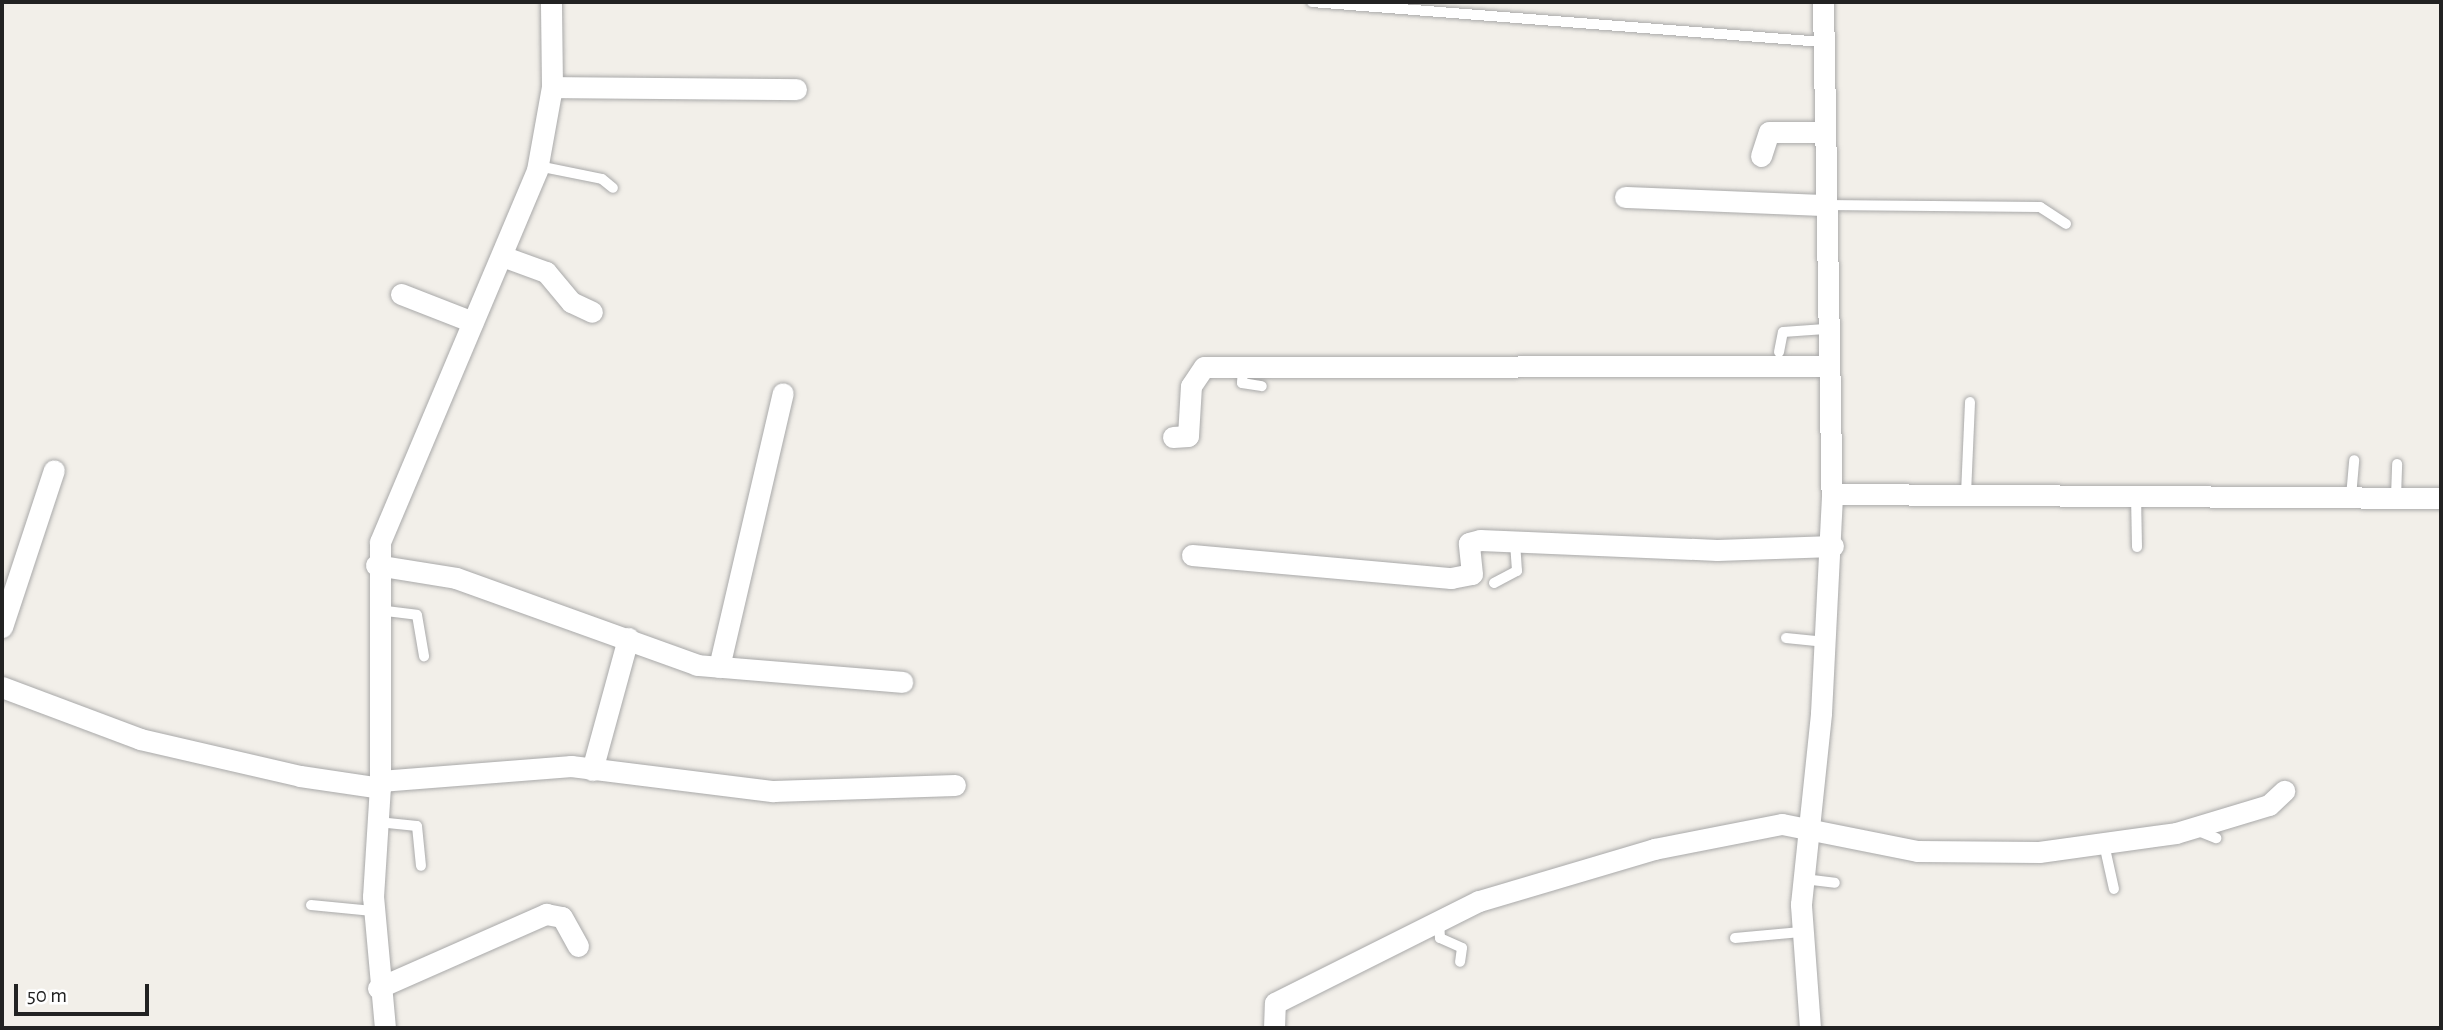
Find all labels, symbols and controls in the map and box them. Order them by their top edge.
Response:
scale bar [18,970,152,1014]
text: 50 m [27,985,67,1006]

